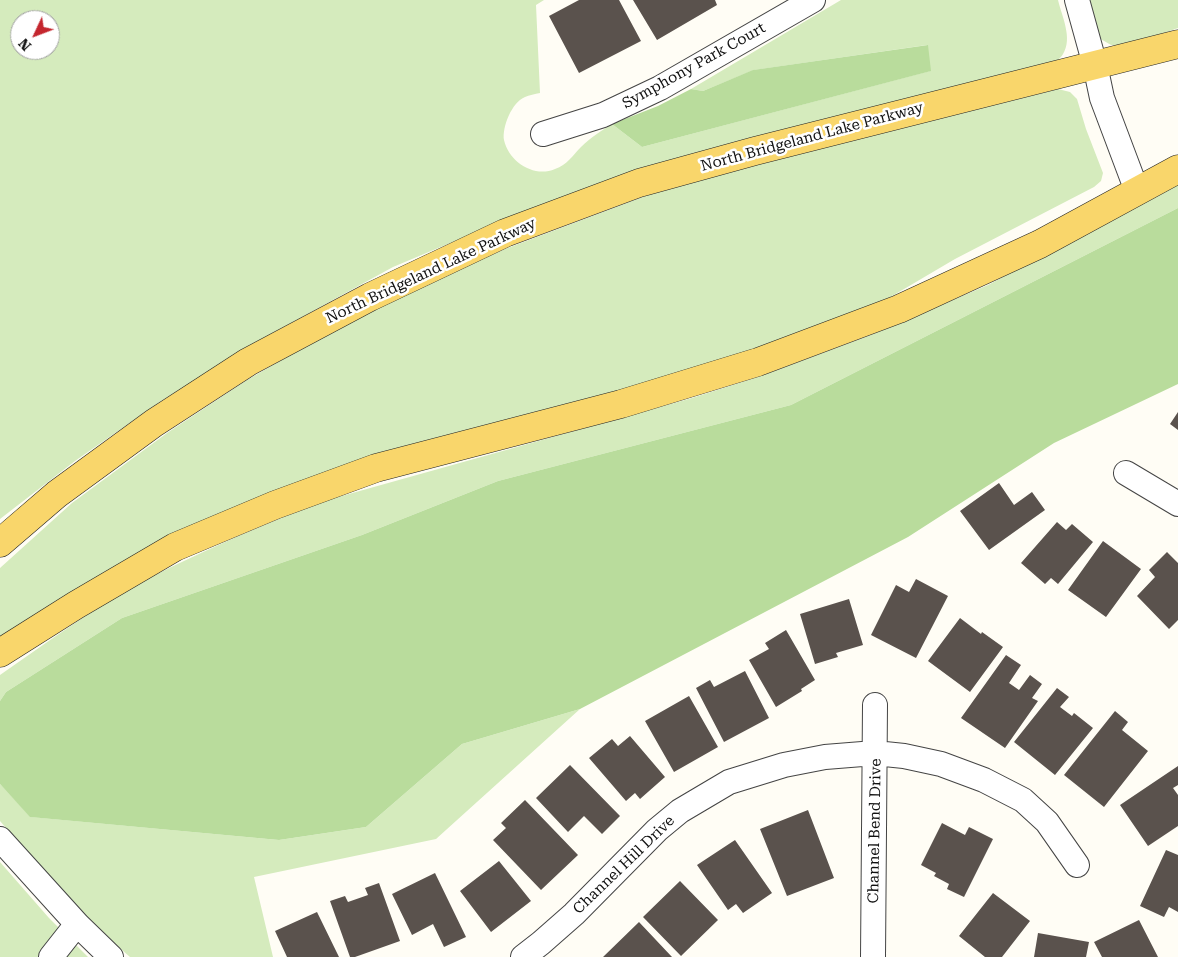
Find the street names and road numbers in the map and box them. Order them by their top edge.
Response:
street label: Symphony Park Court [619,19,769,113]
street label: North Bridgeland Lake Parkway [699,99,925,175]
street label: North Bridgeland Lake Parkway [323,214,539,328]
street label: Channel Bend Drive [865,758,885,904]
street label: Channel Hill Drive [570,812,678,918]

